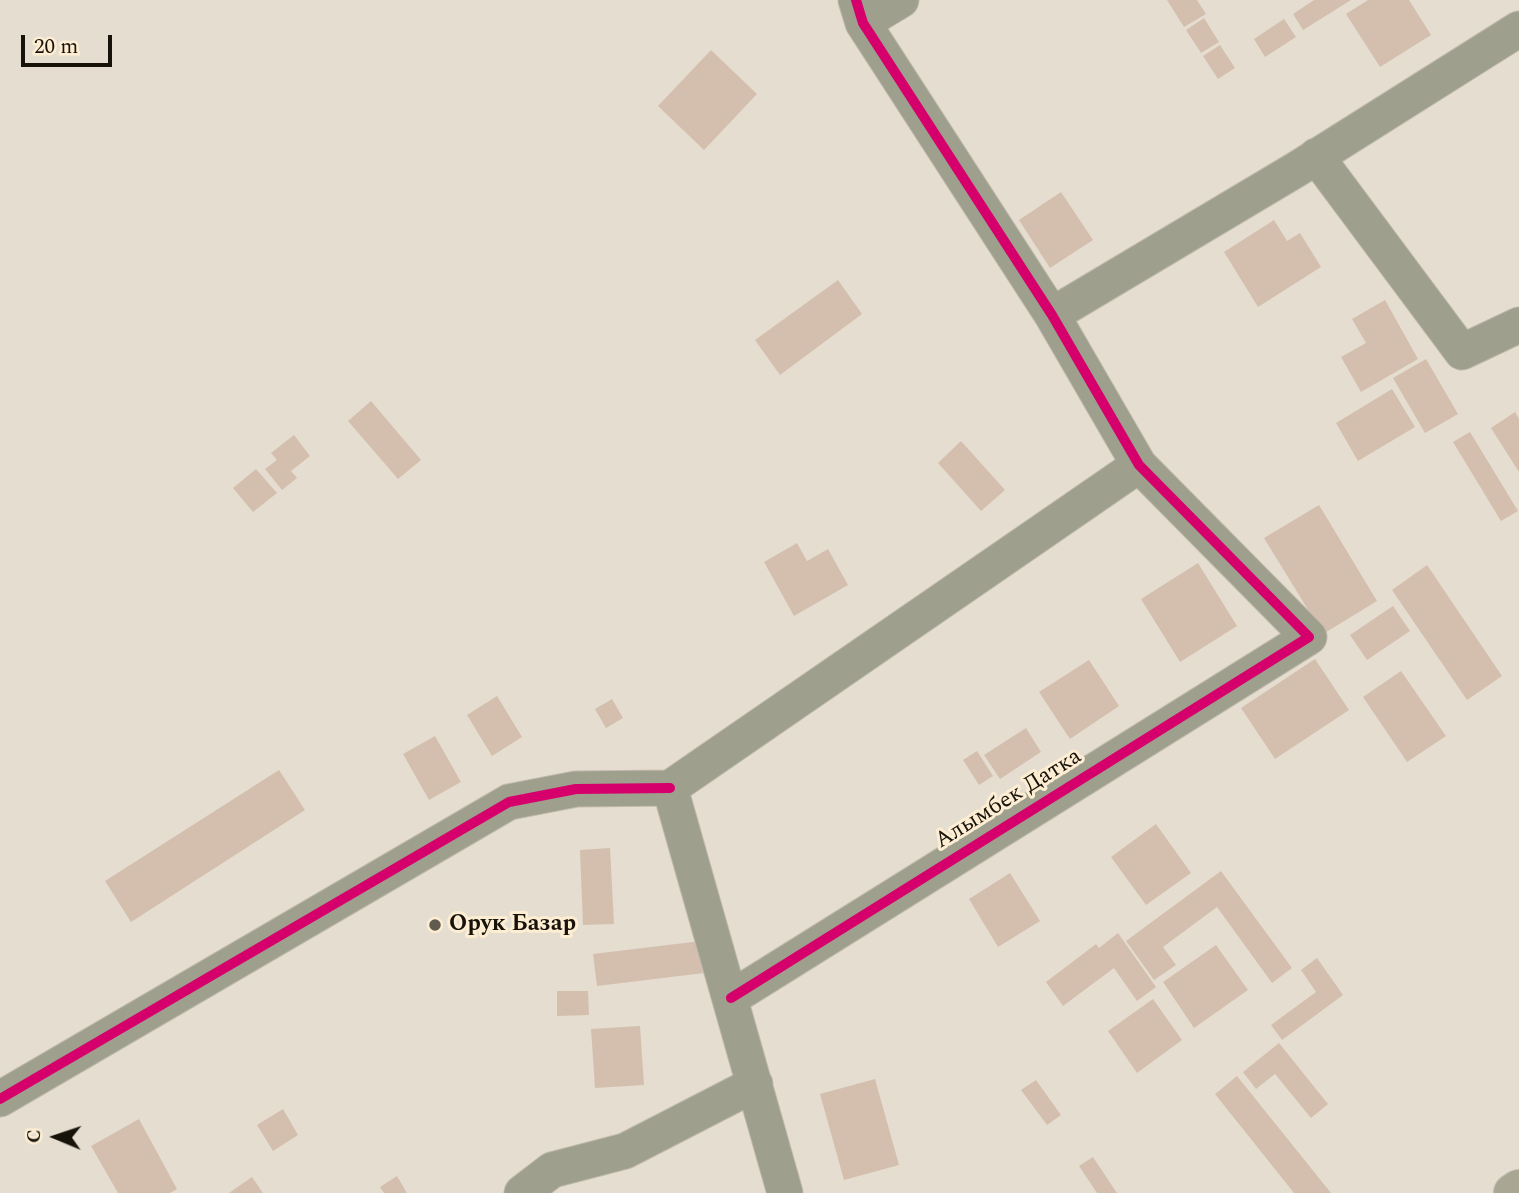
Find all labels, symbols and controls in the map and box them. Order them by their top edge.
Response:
scale bar [24,21,116,65]
text: 20 m [34,31,78,63]
street label: Алымбек Датка [931,744,1087,856]
place label: Орук Базар [449,911,576,939]
marker: Орук Базар [427,917,443,933]
north arrow [21,1102,91,1172]
text: С [20,1129,49,1144]

